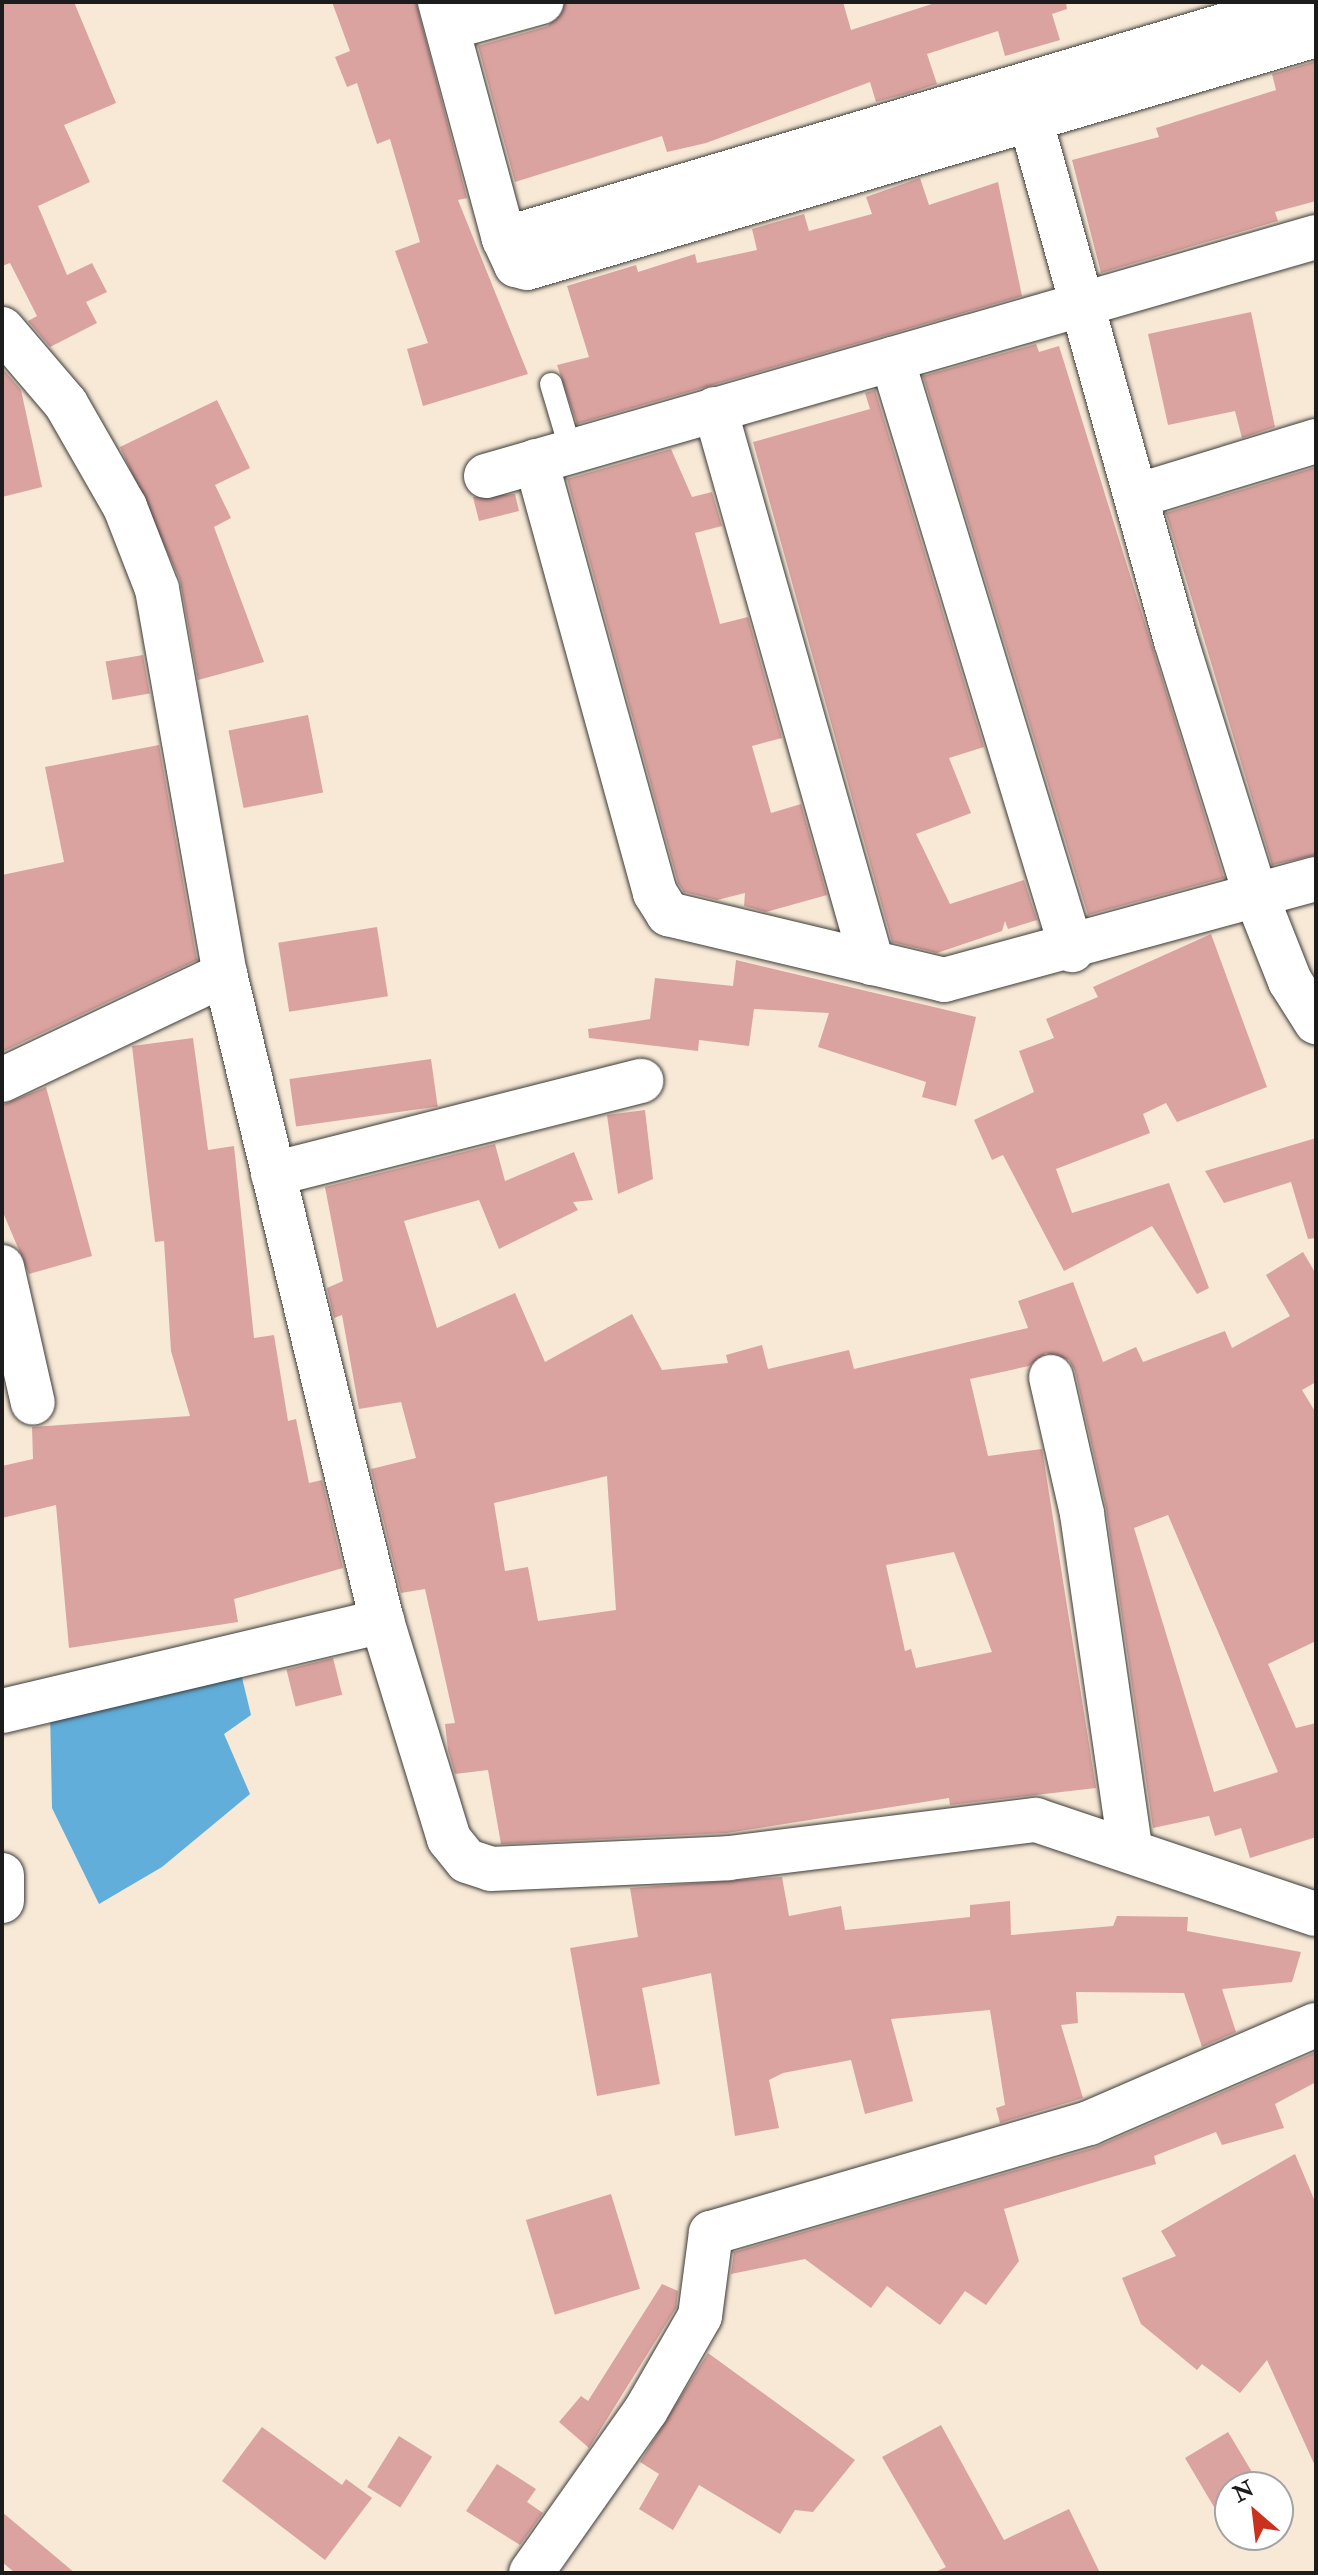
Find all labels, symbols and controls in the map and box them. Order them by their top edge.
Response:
north arrow [1214,2471,1294,2551]
text: N [1228,2475,1259,2509]

